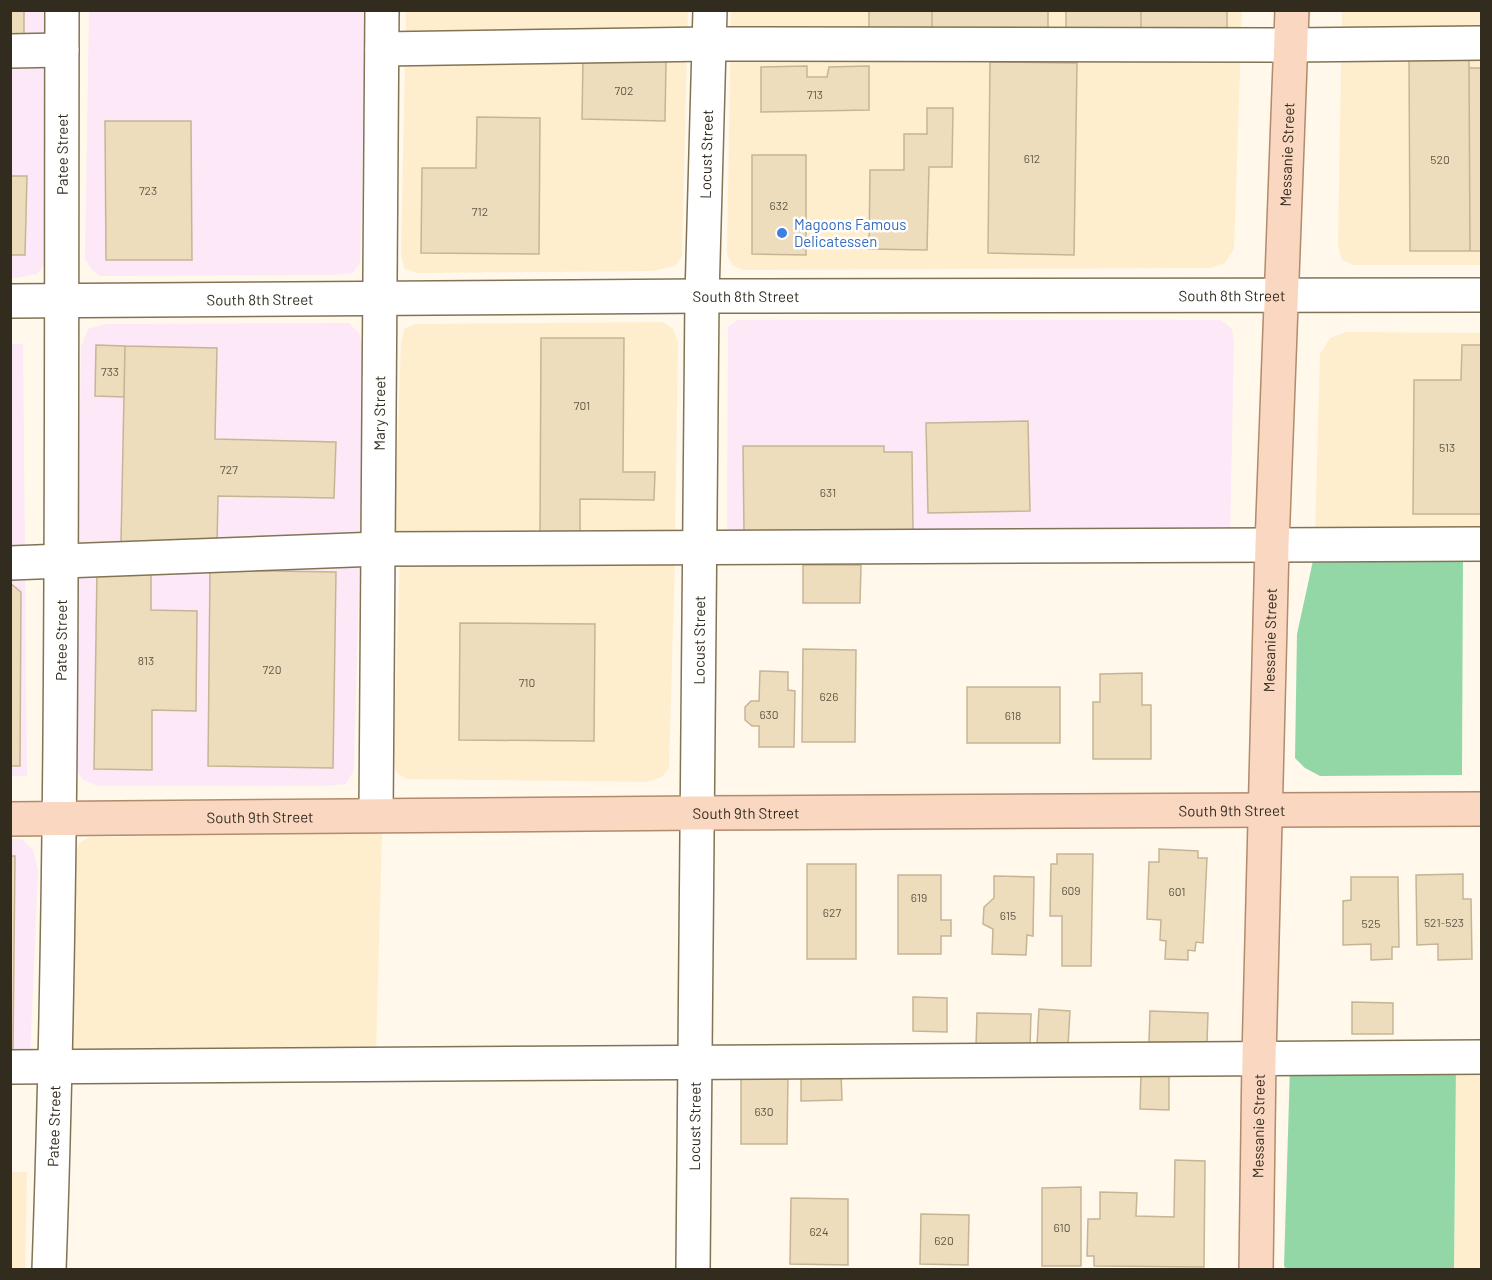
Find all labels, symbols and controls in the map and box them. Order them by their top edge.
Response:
house number: 702 [615,83,633,97]
house number: 713 [807,87,823,101]
street label: Messanie Street [1276,102,1298,207]
street label: Locust Street [696,109,716,199]
street label: Patee Street [53,113,71,195]
house number: 612 [1024,151,1040,165]
house number: 520 [1430,152,1450,166]
house number: 723 [139,183,157,197]
house number: 632 [770,198,788,212]
house number: 712 [472,204,488,218]
place label: Magoons Famous Delicatessen [794,215,907,250]
marker: Magoons Famous Delicatessen [775,226,789,240]
street label: South 8th Street [1178,286,1285,304]
street label: South 8th Street [692,287,799,305]
street label: South 8th Street [206,290,314,309]
house number: 733 [101,364,119,378]
street label: Mary Street [370,375,388,451]
house number: 701 [574,398,590,412]
house number: 513 [1439,440,1455,454]
house number: 727 [220,462,238,476]
house number: 631 [820,485,836,499]
street label: Messanie Street [1259,588,1280,693]
street label: Locust Street [689,595,708,685]
street label: Patee Street [51,599,70,681]
house number: 813 [138,653,154,667]
house number: 720 [263,662,281,676]
house number: 710 [519,675,535,689]
house number: 626 [820,689,838,703]
house number: 630 [759,707,779,721]
house number: 618 [1005,708,1021,722]
street label: South 9th Street [1178,801,1285,820]
street label: South 9th Street [692,803,800,822]
street label: South 9th Street [206,807,314,826]
house number: 609 [1061,883,1081,897]
house number: 601 [1169,884,1185,898]
house number: 619 [911,890,927,904]
house number: 627 [823,905,841,919]
house number: 615 [1000,908,1016,922]
house number: 521-523 [1424,915,1464,929]
house number: 525 [1362,916,1380,930]
street label: Messanie Street [1248,1074,1268,1178]
street label: Locust Street [685,1081,704,1171]
street label: Patee Street [43,1085,64,1167]
house number: 630 [754,1104,774,1118]
house number: 610 [1054,1220,1070,1234]
house number: 624 [809,1224,829,1238]
house number: 620 [934,1233,954,1247]

